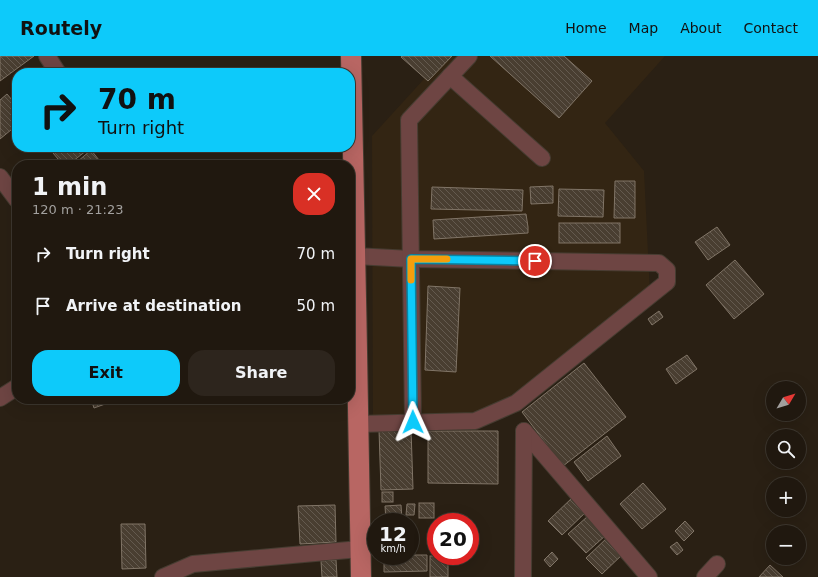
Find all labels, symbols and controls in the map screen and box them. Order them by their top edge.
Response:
text: Routely [20,17,102,39]
text: Home [565,20,607,36]
text: Map [629,20,658,36]
text: About [680,20,722,36]
text: Contact [744,20,798,36]
text: 70 m [98,83,176,116]
icon: right [32,84,84,136]
text: Turn right [98,117,184,138]
text: 1 min [32,173,107,201]
button: close [293,173,335,215]
text: 120 m · 21:23 [32,202,123,217]
icon: right [32,243,54,265]
pin [518,244,552,278]
text: Turn right [66,245,150,263]
text: 70 m [297,245,335,263]
icon: arrive [524,250,546,272]
icon: arrive [32,295,54,317]
text: Arrive at destination [66,297,241,315]
text: 50 m [297,297,335,315]
button: Exit [32,350,180,396]
button: Share [188,350,335,396]
north arrow [766,381,806,421]
map controls [766,381,806,565]
position arrow [392,401,434,443]
button: search [766,429,806,469]
button: + [766,477,806,517]
speed limit sign: 20 [427,513,479,565]
text: 12 [379,522,407,546]
button: − [766,525,806,565]
text: km/h [380,543,406,554]

